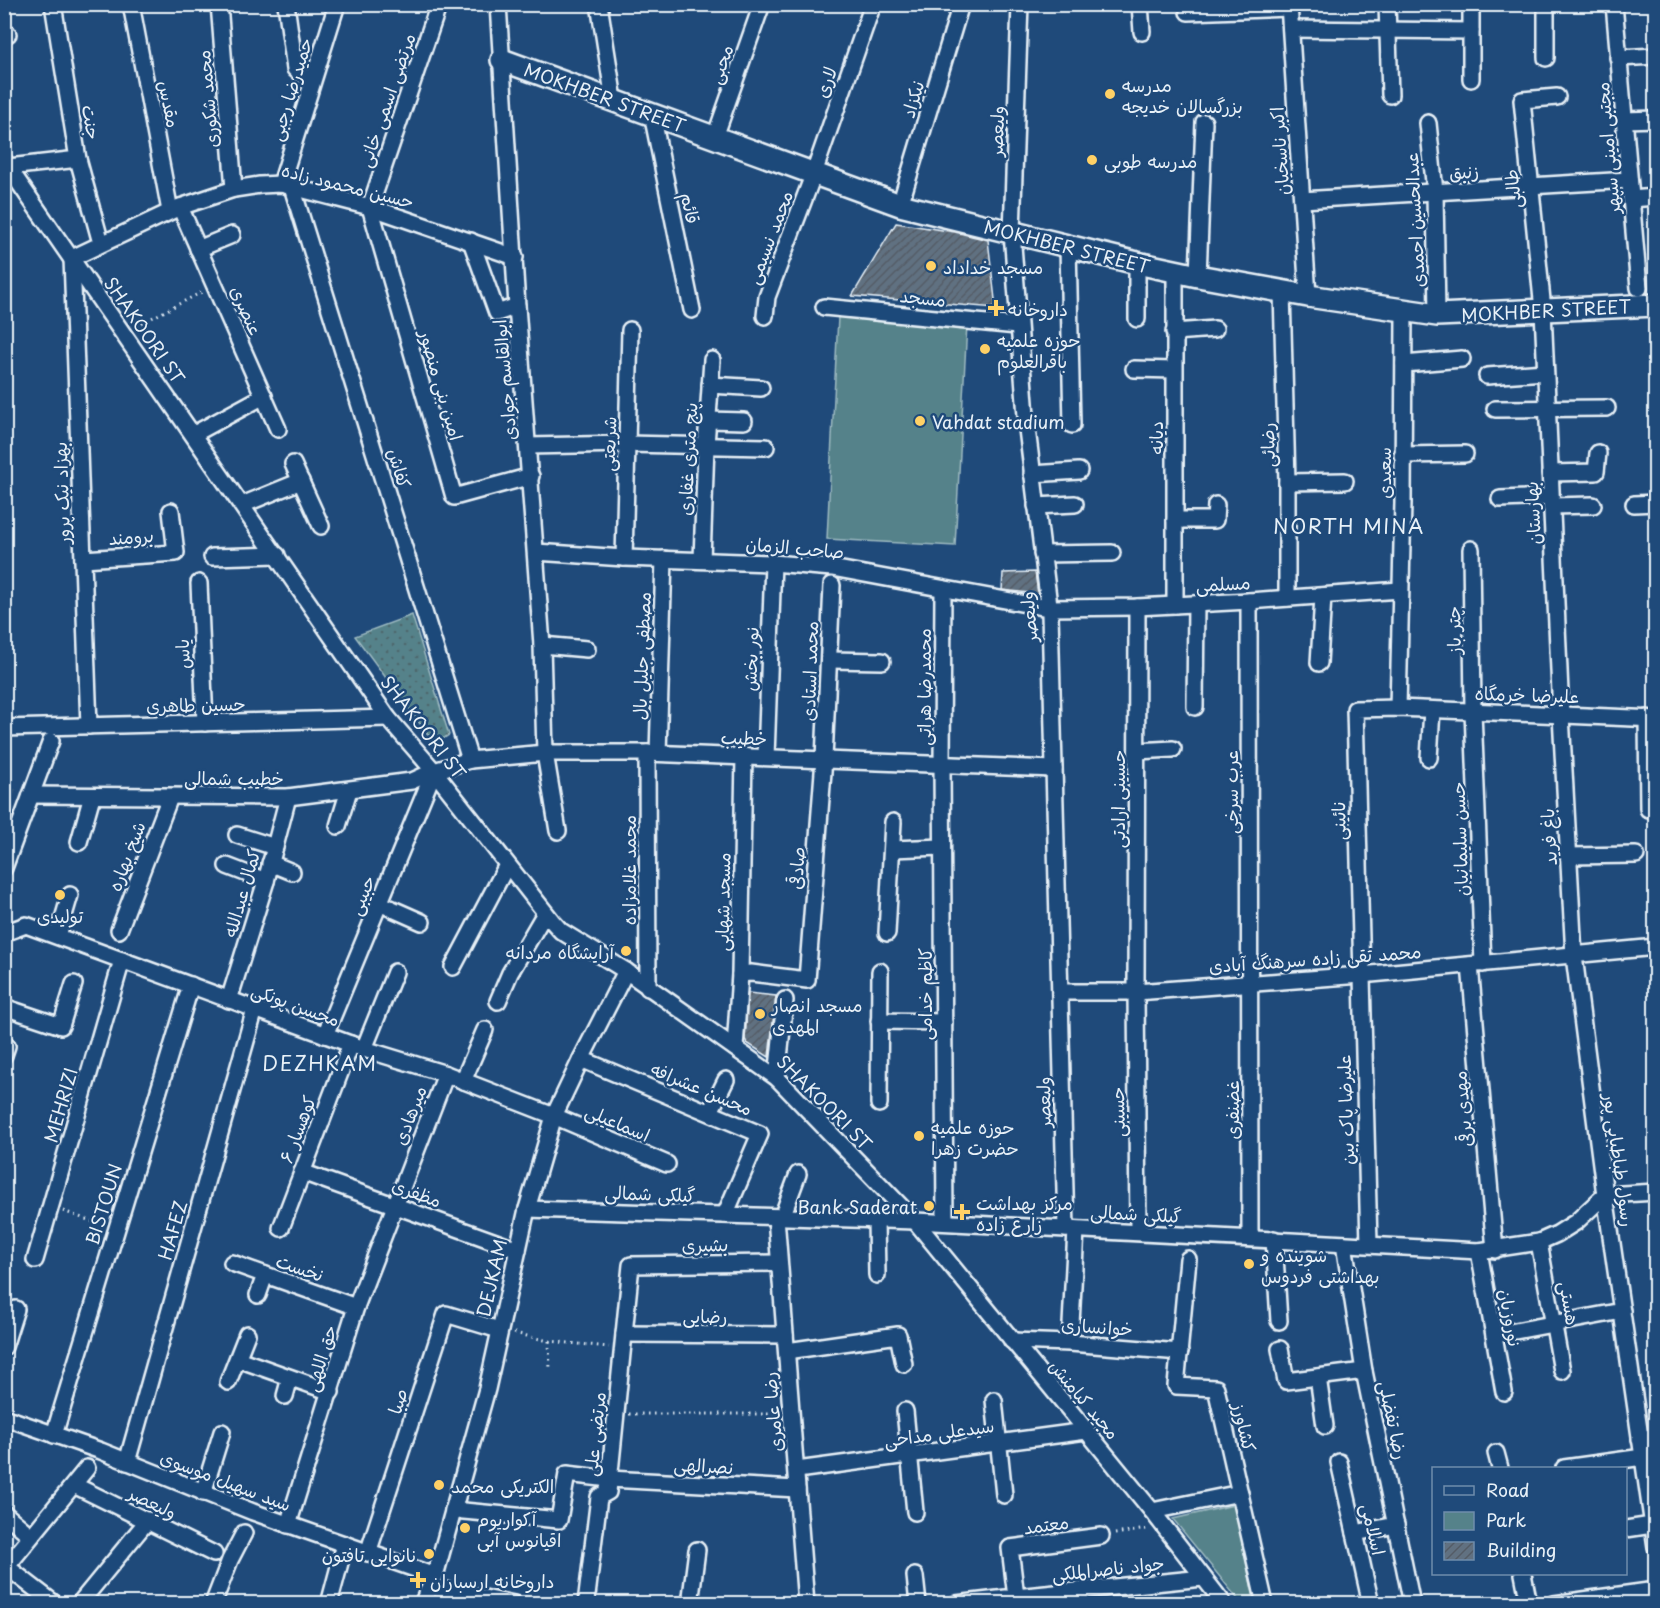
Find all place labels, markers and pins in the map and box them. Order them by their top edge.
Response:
place label: مدرسه بزرگسالان خدیجه [1122,71,1243,119]
marker: مدرسه بزرگسالان خدیجه [1103,87,1117,101]
place label: مدرسه طوبی [1104,147,1197,174]
marker: مدرسه طوبی [1085,153,1099,167]
place label: مسجد خداداد [943,253,1043,280]
marker: مسجد خداداد [924,259,938,273]
place label: داروخانه [1008,295,1068,322]
marker: داروخانه [989,301,1003,315]
place label: حوزه علمیه باقرالعلوم [997,326,1081,376]
marker: حوزه علمیه باقرالعلوم [978,342,992,356]
place label: Vahdat stadium [932,408,1065,435]
marker: Vahdat stadium [913,414,927,428]
marker: تولیدی [53,888,67,902]
place label: تولیدی [37,902,84,929]
place label: آرایشگاه مردانه [505,938,616,965]
marker: آرایشگاه مردانه [619,944,633,958]
place label: مسجد انصار المهدی [770,991,863,1039]
marker: مسجد انصار المهدی [753,1007,767,1021]
place label: حوزه علمیه حضرت زهرا [931,1113,1019,1161]
marker: حوزه علمیه حضرت زهرا [912,1129,926,1143]
place label: مرکز بهداشت زارع زاده [976,1189,1073,1237]
place label: Bank Saderat [797,1193,917,1220]
marker: Bank Saderat [922,1199,936,1213]
marker: مرکز بهداشت زارع زاده [953,1203,971,1221]
place label: شوینده و بهداشتی فردوس [1259,1241,1380,1289]
marker: شوینده و بهداشتی فردوس [1242,1257,1256,1271]
place label: الکتریکی محمد [451,1472,554,1499]
marker: الکتریکی محمد [432,1478,446,1492]
place label: آکواریوم اقیانوس آبی [477,1505,561,1553]
marker: آکواریوم اقیانوس آبی [458,1521,472,1535]
place label: نانوایی تافتون [322,1541,417,1568]
marker: نانوایی تافتون [422,1547,436,1561]
place label: داروخانه ارسباران [430,1567,554,1594]
marker: داروخانه ارسباران [411,1573,425,1587]

